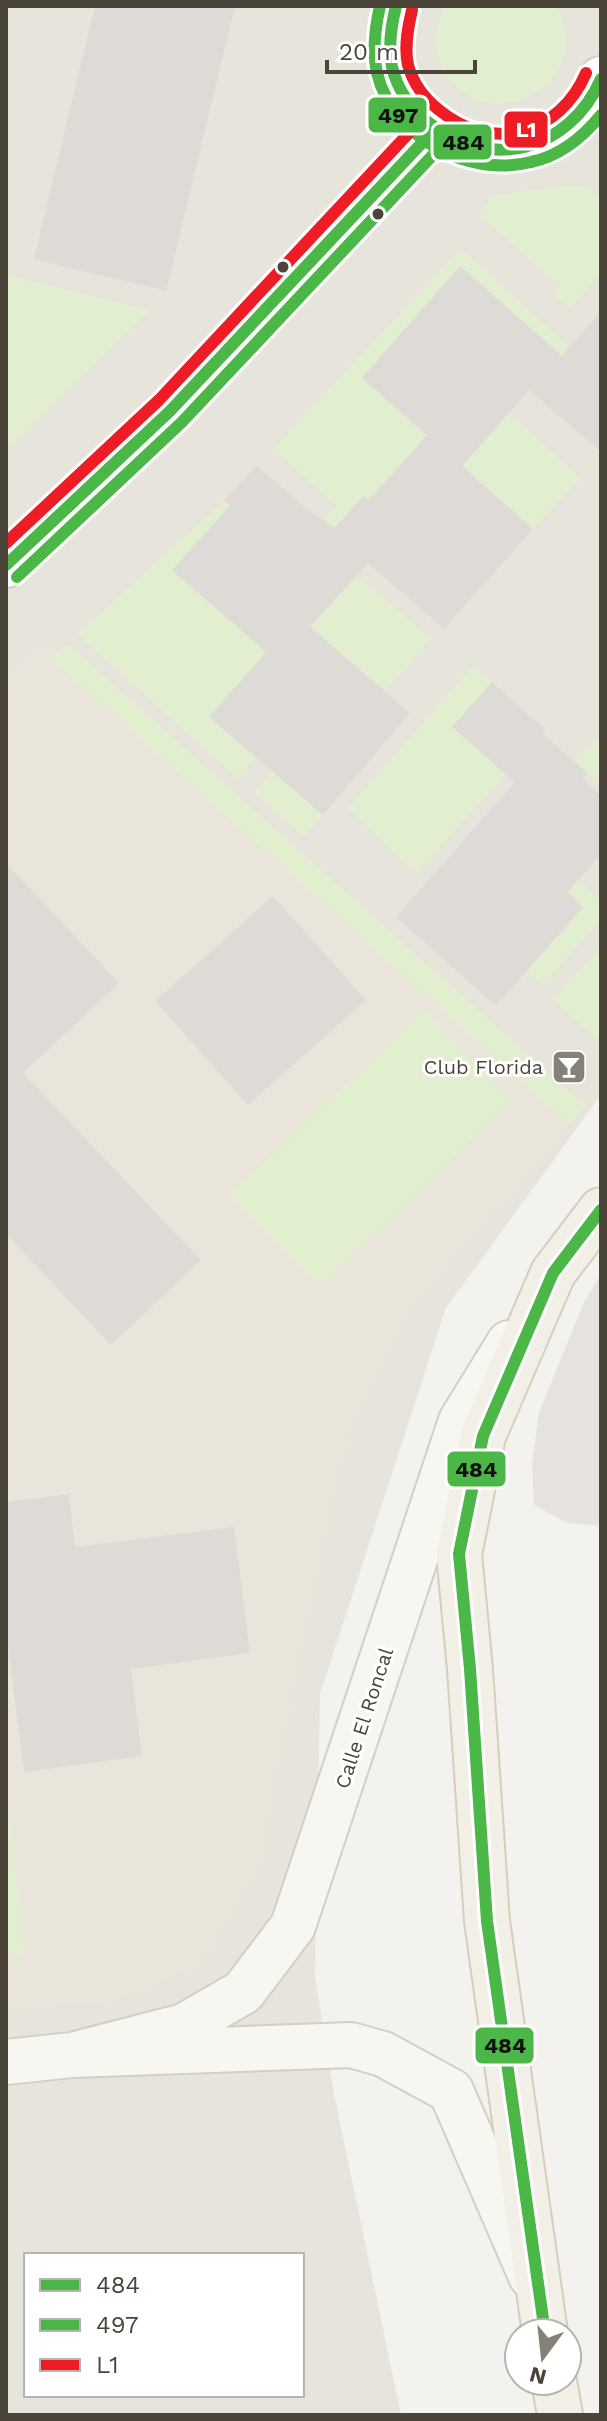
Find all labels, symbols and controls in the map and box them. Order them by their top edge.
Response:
scale bar [327,24,475,74]
text: 20 m [339,38,399,66]
line badge: 497 [367,96,428,134]
text: 497 [378,103,418,128]
line badge: L1 [503,110,549,149]
text: L1 [515,117,537,142]
line badge: 484 [432,123,493,161]
text: 484 [442,130,484,155]
unlabelled marker [370,206,386,222]
unlabelled marker [275,259,291,275]
bar icon: Club Florida [550,1048,588,1086]
place label: Club Florida [424,1055,543,1079]
line badge: 484 [446,1450,507,1488]
text: 484 [455,1457,497,1482]
street label: Calle El Roncal [330,1645,398,1791]
line badge: 484 [474,2026,535,2065]
text: 484 [484,2033,526,2058]
legend [24,2253,304,2397]
text: 484 [96,2271,140,2299]
text: 497 [96,2311,138,2339]
north arrow [503,2317,583,2397]
text: L1 [96,2351,119,2379]
text: N [527,2362,549,2390]

